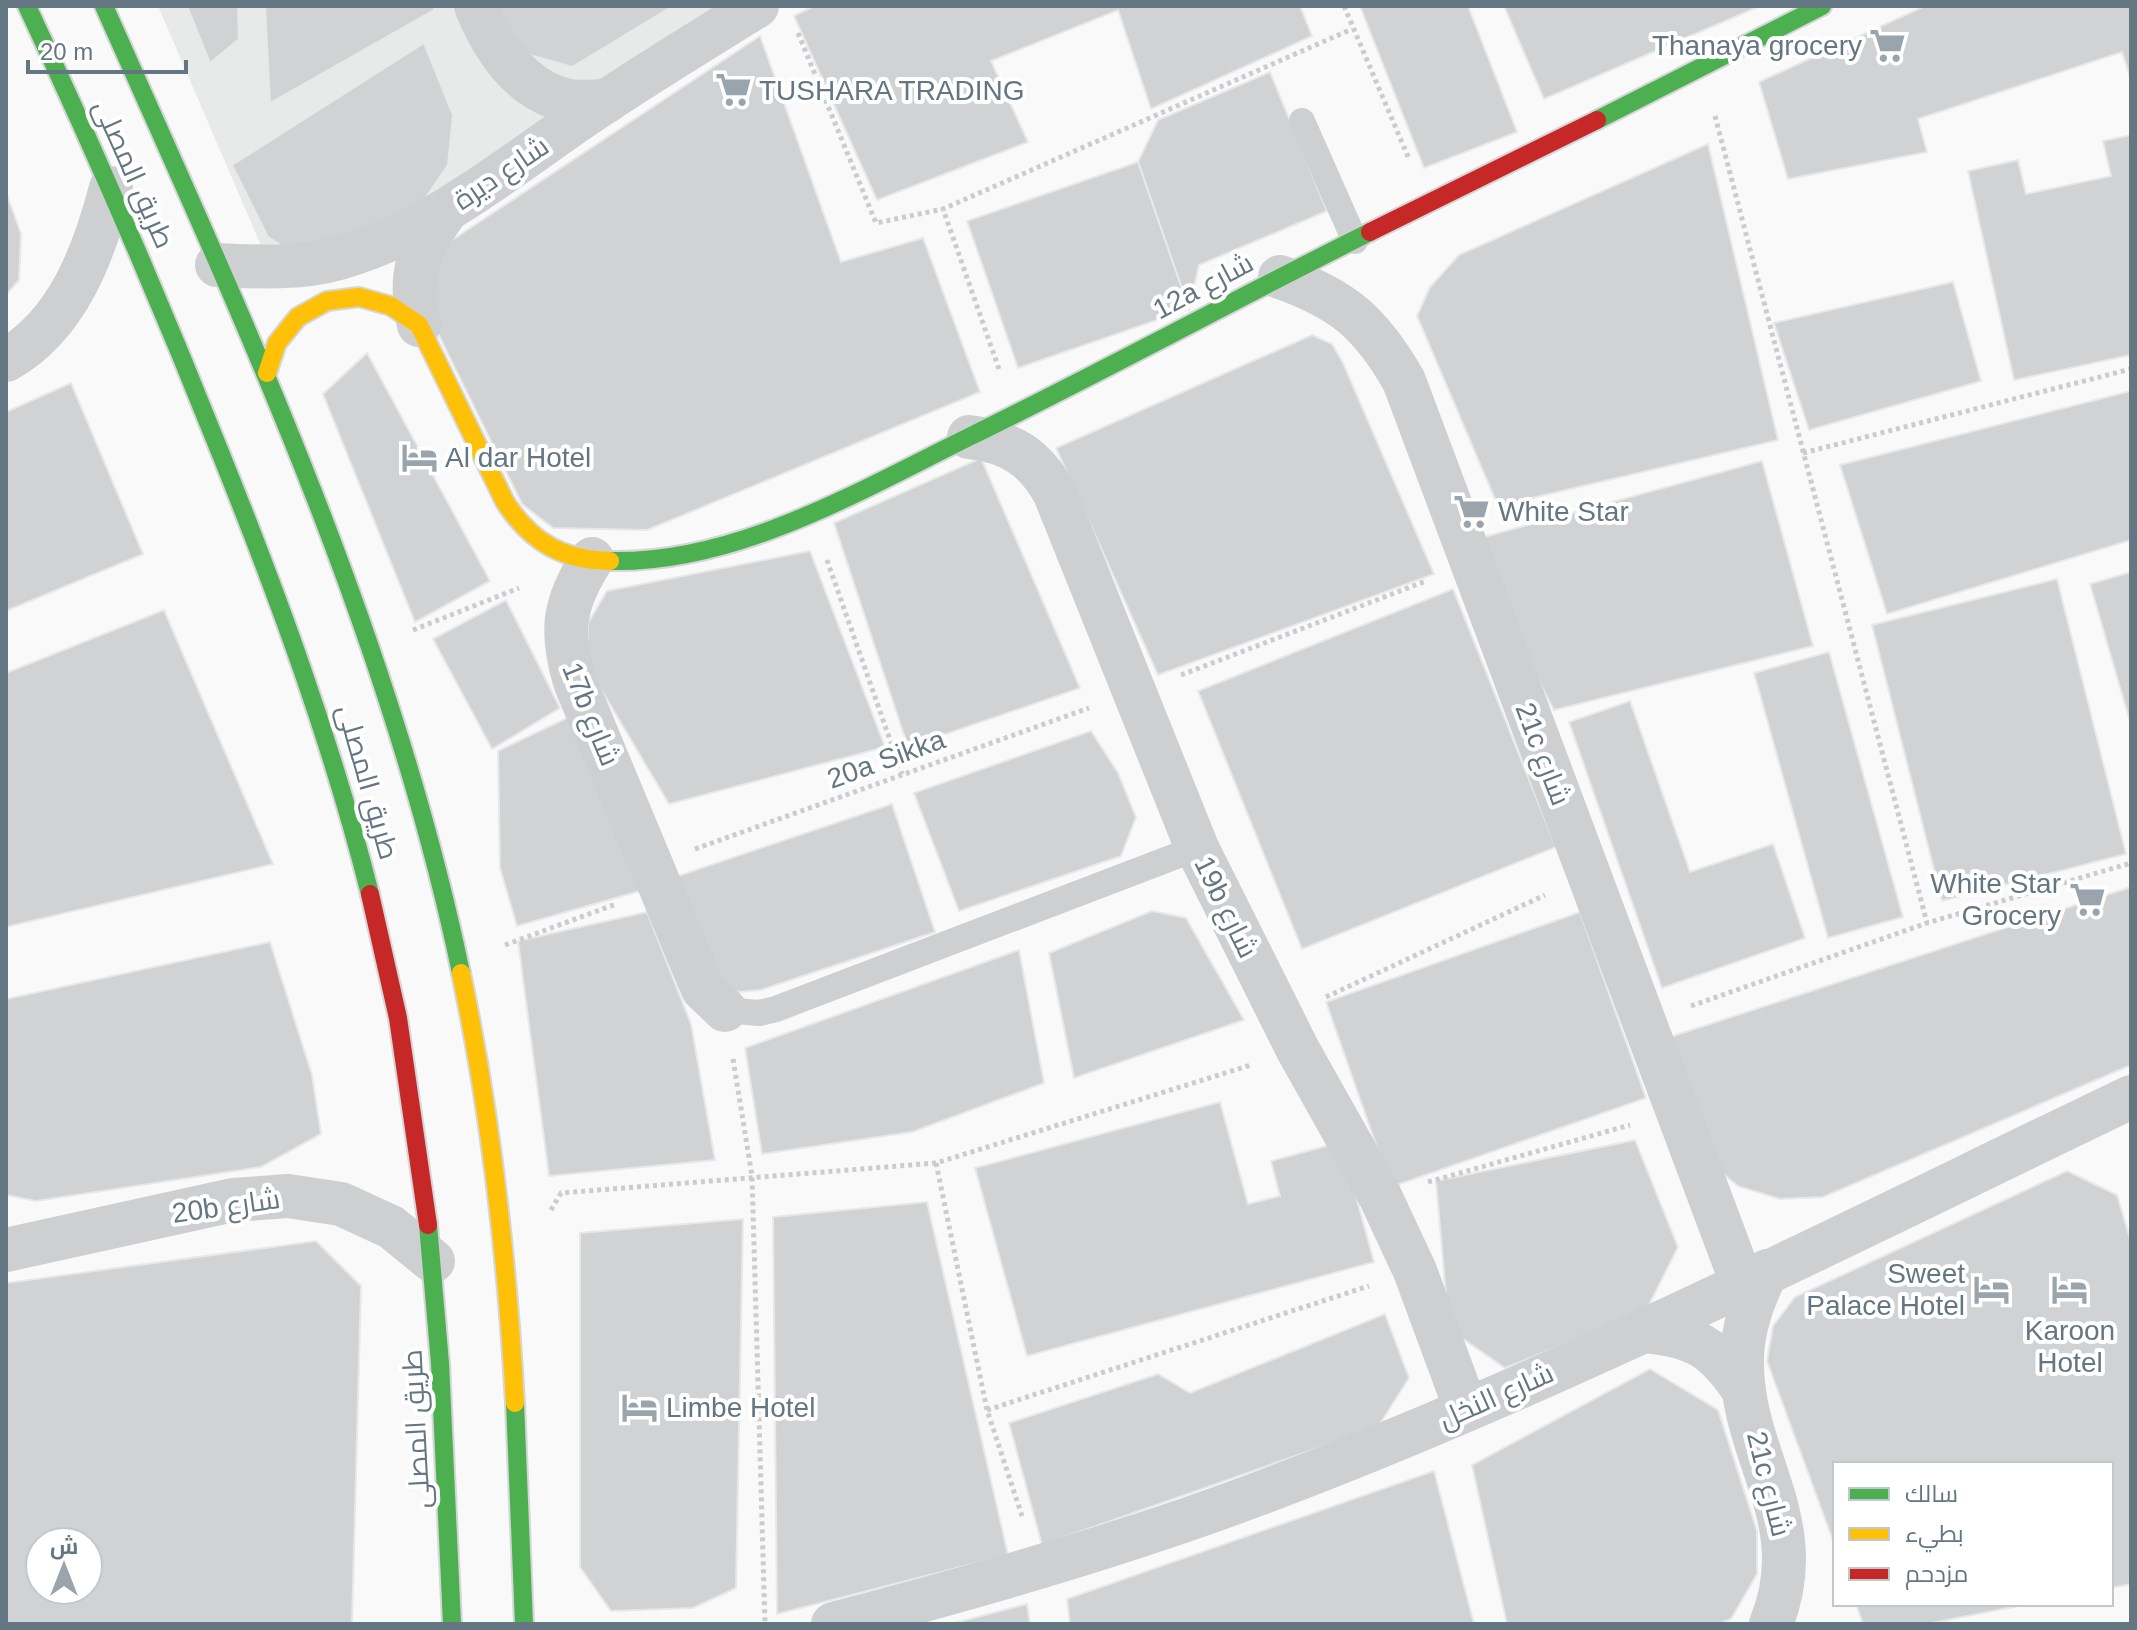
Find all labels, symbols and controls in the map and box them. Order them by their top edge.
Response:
scale bar [28,24,186,74]
supermarket icon: Thanaya grocery [1869,26,1907,64]
place label: Thanaya grocery [1652,30,1862,61]
text: 20 m [40,38,93,65]
supermarket icon: TUSHARA TRADING [714,71,752,109]
place label: TUSHARA TRADING [759,75,1025,106]
street label: طريق المصلى [87,95,181,253]
street label: شارع ديرة [448,130,556,218]
street label: 12a شارع [1148,247,1260,328]
hotel icon: Al dar Hotel [400,438,438,476]
place label: Al dar Hotel [445,442,591,473]
supermarket icon: White Star [1453,492,1491,530]
place label: White Star [1498,496,1629,527]
street label: 17b شارع [553,658,626,771]
street label: 21c شارع [1507,698,1577,811]
street label: طريق المصلى [330,701,405,863]
street label: 20a Sikka [823,723,949,795]
street label: 19b شارع [1186,851,1264,964]
place label: White Star Grocery [1930,868,2061,931]
supermarket icon: White Star Grocery [2068,880,2106,918]
street label: 20b شارع [170,1183,282,1232]
place label: Sweet Palace Hotel [1806,1258,1965,1321]
hotel icon: Sweet Palace Hotel [1972,1270,2010,1308]
hotel icon: Karoon Hotel [2051,1271,2089,1309]
place label: Karoon Hotel [2025,1315,2115,1378]
street label: طريق المصلى [396,1349,437,1509]
street label: شارع النخل [1434,1357,1559,1438]
hotel icon: Limbe Hotel [621,1388,659,1426]
place label: Limbe Hotel [666,1392,815,1423]
street label: 21c شارع [1738,1428,1797,1540]
legend [1833,1462,2113,1606]
text: سالك [1905,1480,1958,1507]
text: بطيء [1905,1520,1964,1553]
north arrow [24,1526,104,1606]
text: ش [50,1534,78,1560]
text: مزدحم [1905,1560,1968,1590]

